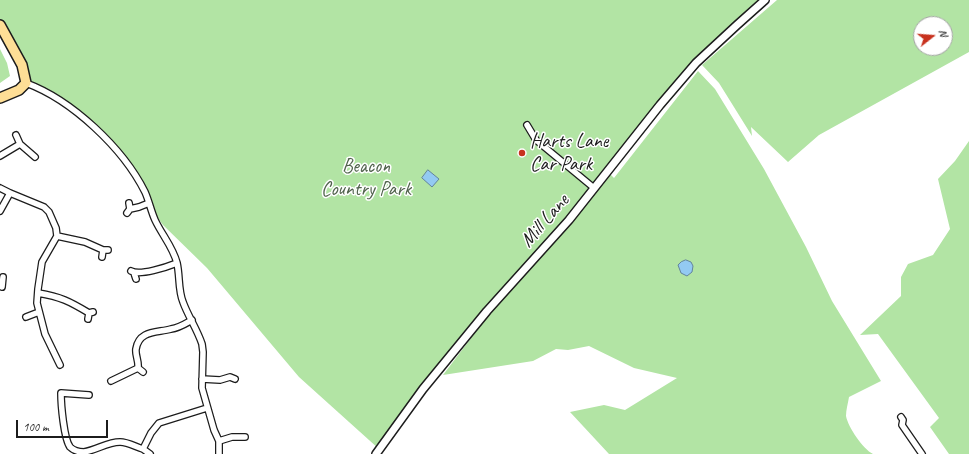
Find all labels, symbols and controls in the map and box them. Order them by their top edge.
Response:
north arrow [913,16,953,56]
text: N [936,27,951,38]
place label: Harts Lane Car Park [530,130,608,177]
marker: Harts Lane Car Park [517,148,527,158]
park label: Beacon Country Park [321,155,411,202]
street label: Mill Lane [515,189,575,253]
scale bar [18,412,110,438]
text: 100 m [23,419,49,435]

